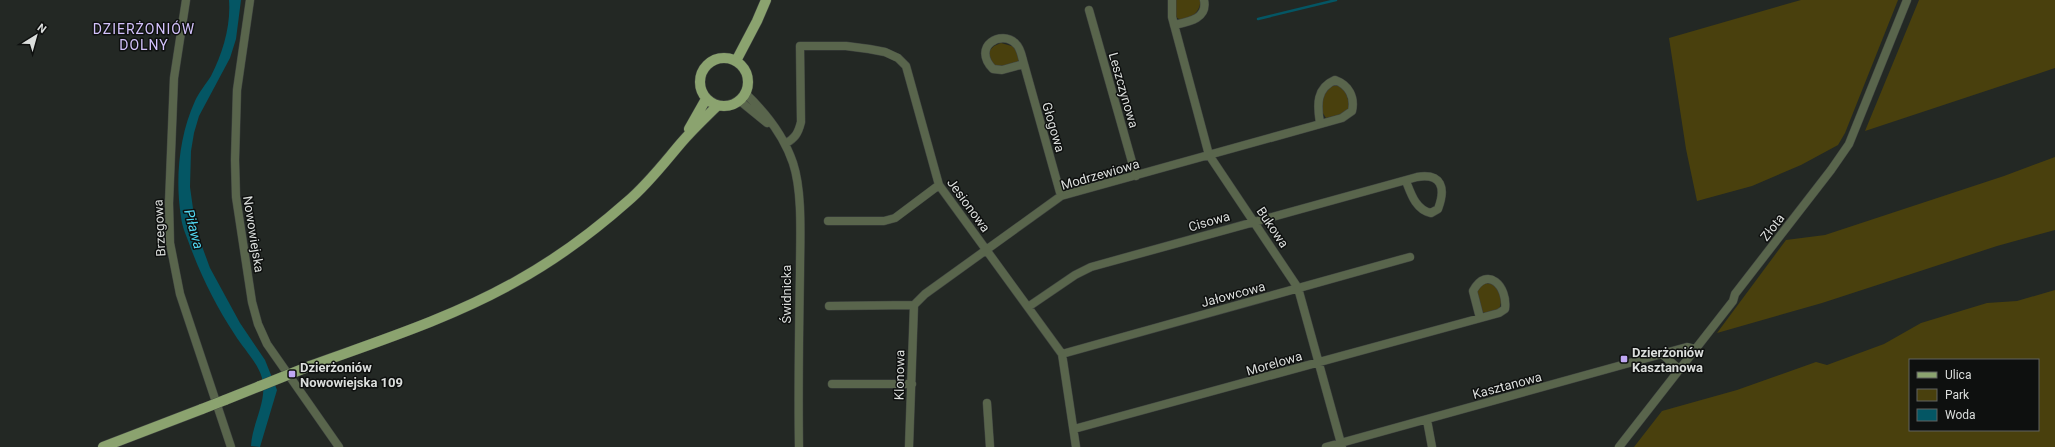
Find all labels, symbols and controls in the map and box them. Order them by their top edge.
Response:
north arrow [16,16,56,56]
district label: DZIERŻONIÓW DOLNY [93,20,195,53]
text: N [35,21,49,36]
street label: Leszczynowa [1106,51,1141,130]
street label: Głogowa [1039,100,1068,154]
street label: Modrzewiowa [1059,156,1141,193]
street label: Jesionowa [944,175,993,235]
street label: Nowowiejska [240,195,267,273]
street label: Brzegowa [151,199,168,257]
street label: Bukowa [1253,204,1292,251]
water label: Piława [181,207,207,251]
street label: Cisowa [1187,208,1232,235]
street label: Złota [1757,211,1788,244]
street label: Świdnicka [779,265,794,323]
street label: Jałowcowa [1199,279,1267,310]
place label: Dzierżoniów Kasztanowa [1632,345,1704,375]
street label: Morelowa [1245,348,1304,379]
street label: Klonowa [892,350,907,400]
marker: Dzierżoniów Kasztanowa [1619,354,1629,364]
legend [1909,359,2039,431]
place label: Dzierżoniów Nowowiejska 109 [300,360,403,390]
text: Ulica [1945,368,1971,382]
marker: Dzierżoniów Nowowiejska 109 [287,369,297,379]
street label: Kasztanowa [1471,369,1543,402]
text: Park [1945,388,1970,402]
text: Woda [1945,408,1976,422]

